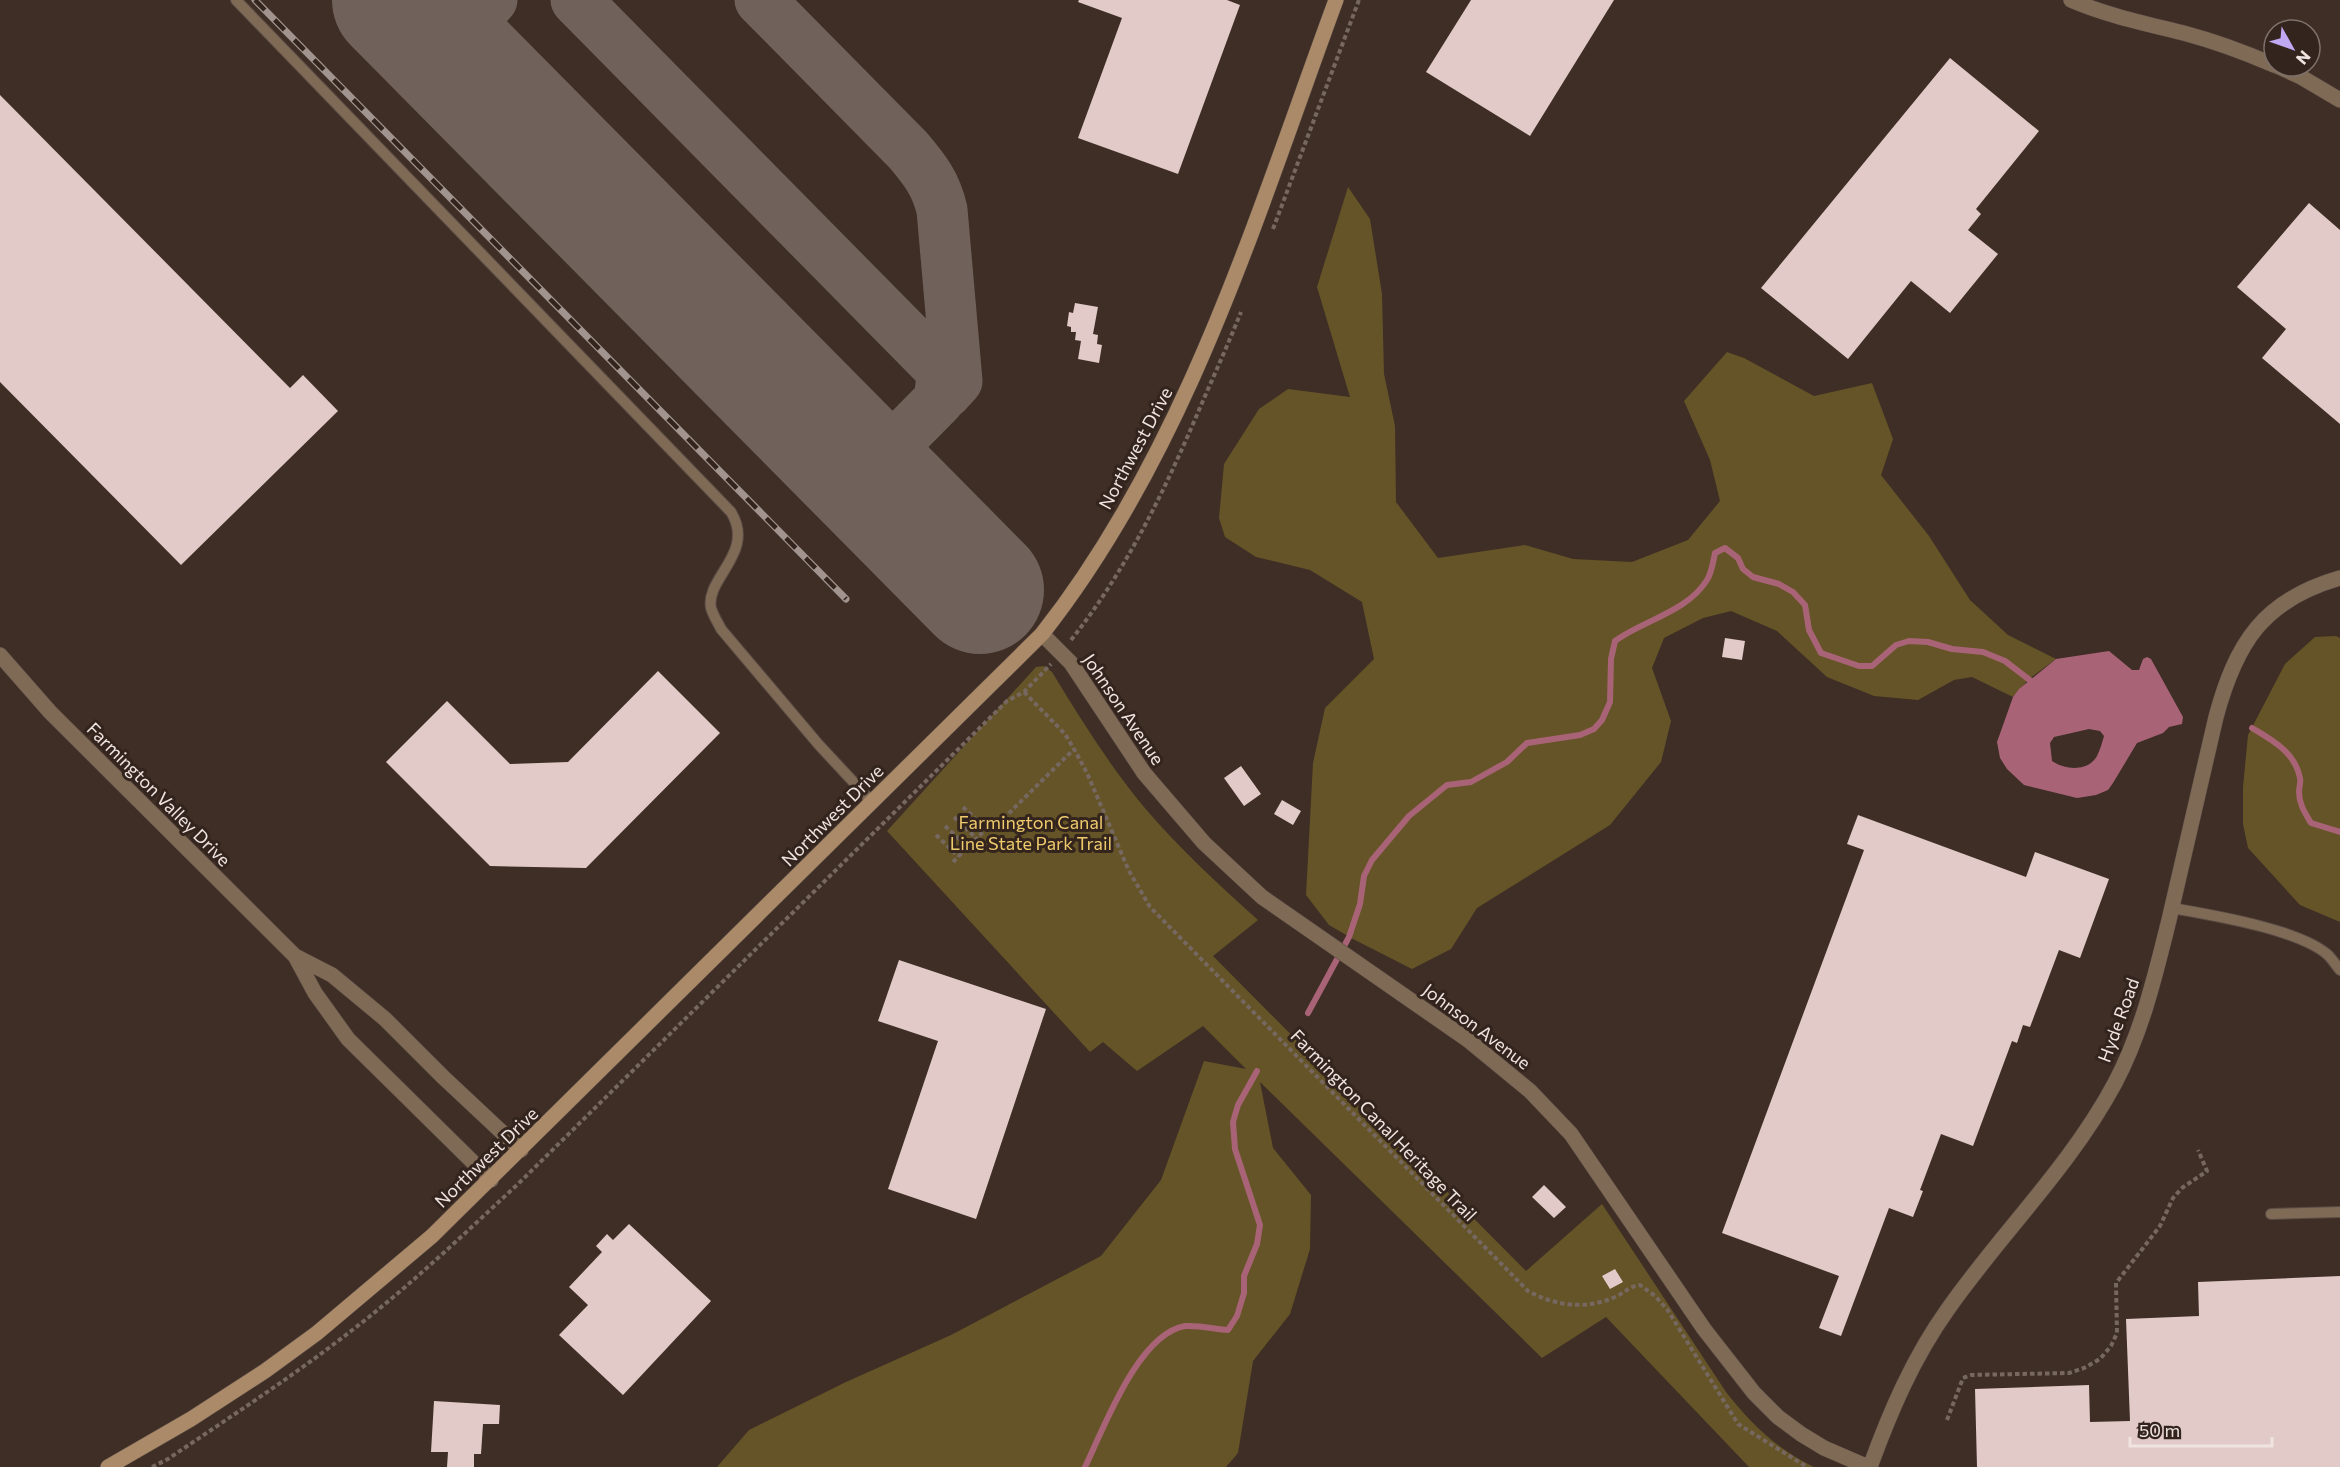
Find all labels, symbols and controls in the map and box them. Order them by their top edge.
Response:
north arrow [2262,18,2322,78]
text: N [2293,47,2315,69]
street label: Northwest Drive [1094,383,1176,513]
street label: Johnson Avenue [1079,649,1169,769]
street label: Farmington Valley Drive [83,718,235,870]
street label: Northwest Drive [776,759,888,871]
park label: Farmington Canal Line State Park Trail [950,811,1112,854]
street label: Hyde Road [2093,975,2143,1065]
street label: Johnson Avenue [1419,978,1535,1074]
street label: Farmington Canal Heritage Trail [1286,1025,1482,1225]
street label: Northwest Drive [430,1102,542,1212]
scale bar [2130,1410,2272,1448]
text: 50 m [2139,1419,2180,1441]

